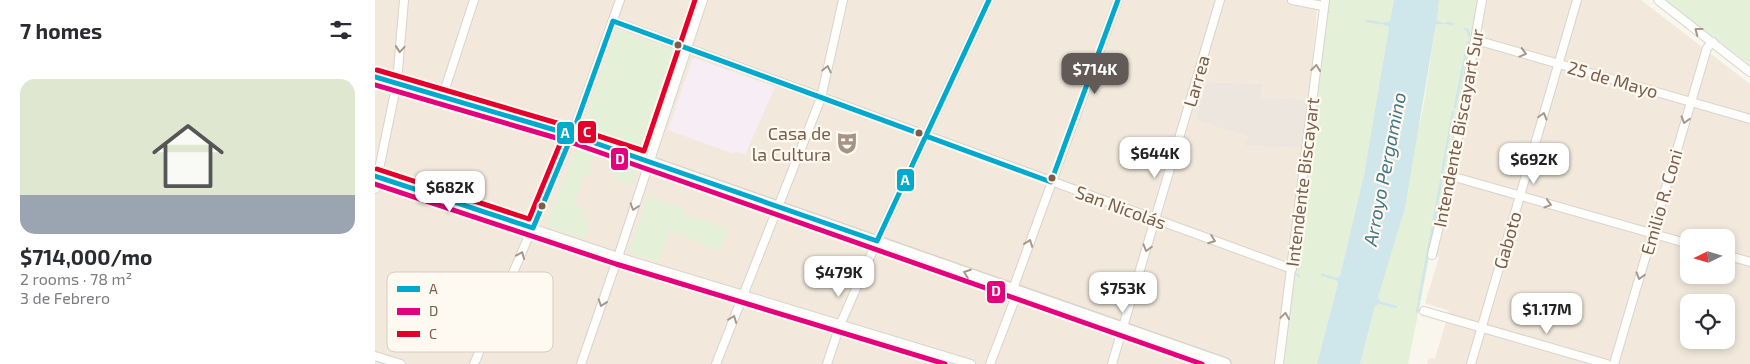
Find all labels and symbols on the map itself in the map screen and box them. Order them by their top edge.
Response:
street label: Intendente Biscayart Sur [1428,27,1488,229]
one-way arrow [1695,28,1704,36]
unlabelled marker [673,40,683,50]
one-way arrow [395,45,406,53]
one-way arrow [1518,47,1527,58]
pin: $714K [1060,52,1130,95]
street label: Larrea [1178,53,1214,109]
street label: 25 de Mayo [1565,56,1661,102]
one-way arrow [1310,63,1321,71]
one-way arrow [821,64,832,73]
water label: Arroyo Pergamino [1358,90,1411,249]
street label: Intendente Biscayart [1281,96,1323,268]
one-way arrow [1537,111,1548,120]
one-way arrow [1681,115,1691,124]
line badge: C [577,120,597,144]
line badge: A [556,121,575,145]
place label: Casa de la Cultura [752,122,831,165]
text: C [583,123,591,140]
text: A [560,124,570,141]
unlabelled marker [914,128,924,138]
theatre icon: Casa de la Cultura [834,130,860,156]
pin: $644K [1120,136,1190,179]
pin: $692K [1499,142,1569,185]
line badge: D [610,147,629,171]
street label: Emilio R. Coni [1635,147,1687,257]
text: D [615,150,625,167]
line badge: A [896,168,915,192]
pin: $682K [415,170,485,213]
text: A [900,171,910,188]
unlabelled marker [1047,173,1057,183]
street label: San Nicolás [1073,180,1169,234]
one-way arrow [1543,198,1552,208]
unlabelled marker [537,201,547,211]
one-way arrow [630,202,640,211]
street label: Gaboto [1488,209,1526,271]
north arrow [1680,229,1735,284]
one-way arrow [1208,234,1216,244]
one-way arrow [1023,239,1033,248]
one-way arrow [1142,244,1152,252]
one-way arrow [515,251,526,260]
pin: $479K [804,256,874,298]
one-way arrow [963,269,972,279]
one-way arrow [1635,271,1645,280]
legend [387,272,553,352]
pin: $753K [1088,272,1158,314]
text: A [429,280,438,297]
line badge: D [986,280,1006,304]
text: D [991,282,1001,299]
pin: $1.17M [1506,292,1588,335]
one-way arrow [598,299,608,307]
text: D [429,302,438,319]
one-way arrow [1279,311,1290,319]
one-way arrow [727,315,737,323]
text: C [429,325,437,342]

